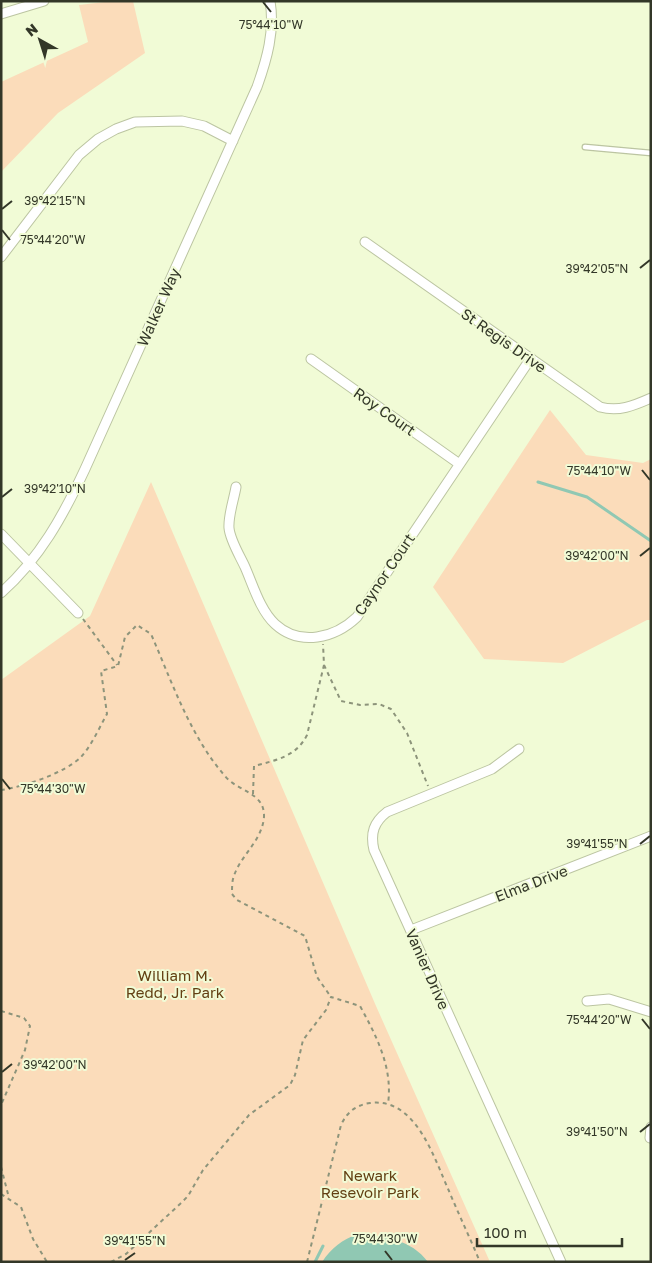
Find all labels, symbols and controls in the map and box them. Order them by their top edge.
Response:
north arrow [15,15,65,65]
text: 75°44'10"W [239,17,303,32]
text: N [22,20,41,39]
text: 39°42'15"N [24,193,86,208]
text: 75°44'20"W [20,232,86,247]
text: 39°42'05"N [565,261,629,276]
street label: Walker Way [133,264,184,349]
street label: St Regis Drive [458,304,550,376]
street label: Roy Court [351,383,419,439]
text: 75°44'10"W [567,463,631,478]
text: 39°42'10"N [24,481,86,496]
street label: Caynor Court [350,530,418,618]
text: 39°42'00"N [565,548,629,563]
text: 75°44'30"W [20,781,86,796]
text: 39°41'55"N [566,836,628,851]
street label: Elma Drive [492,861,570,905]
street label: Vanier Drive [402,926,454,1012]
park label: William M. Redd, Jr. Park [126,966,225,1001]
text: 75°44'20"W [566,1012,632,1027]
text: 39°42'00"N [23,1057,87,1072]
text: 39°41'50"N [566,1124,628,1139]
park label: Newark Resevoir Park [321,1166,420,1201]
scale bar [477,1216,622,1248]
text: 100 m [484,1223,527,1241]
text: 75°44'30"W [352,1231,418,1246]
text: 39°41'55"N [104,1233,166,1248]

